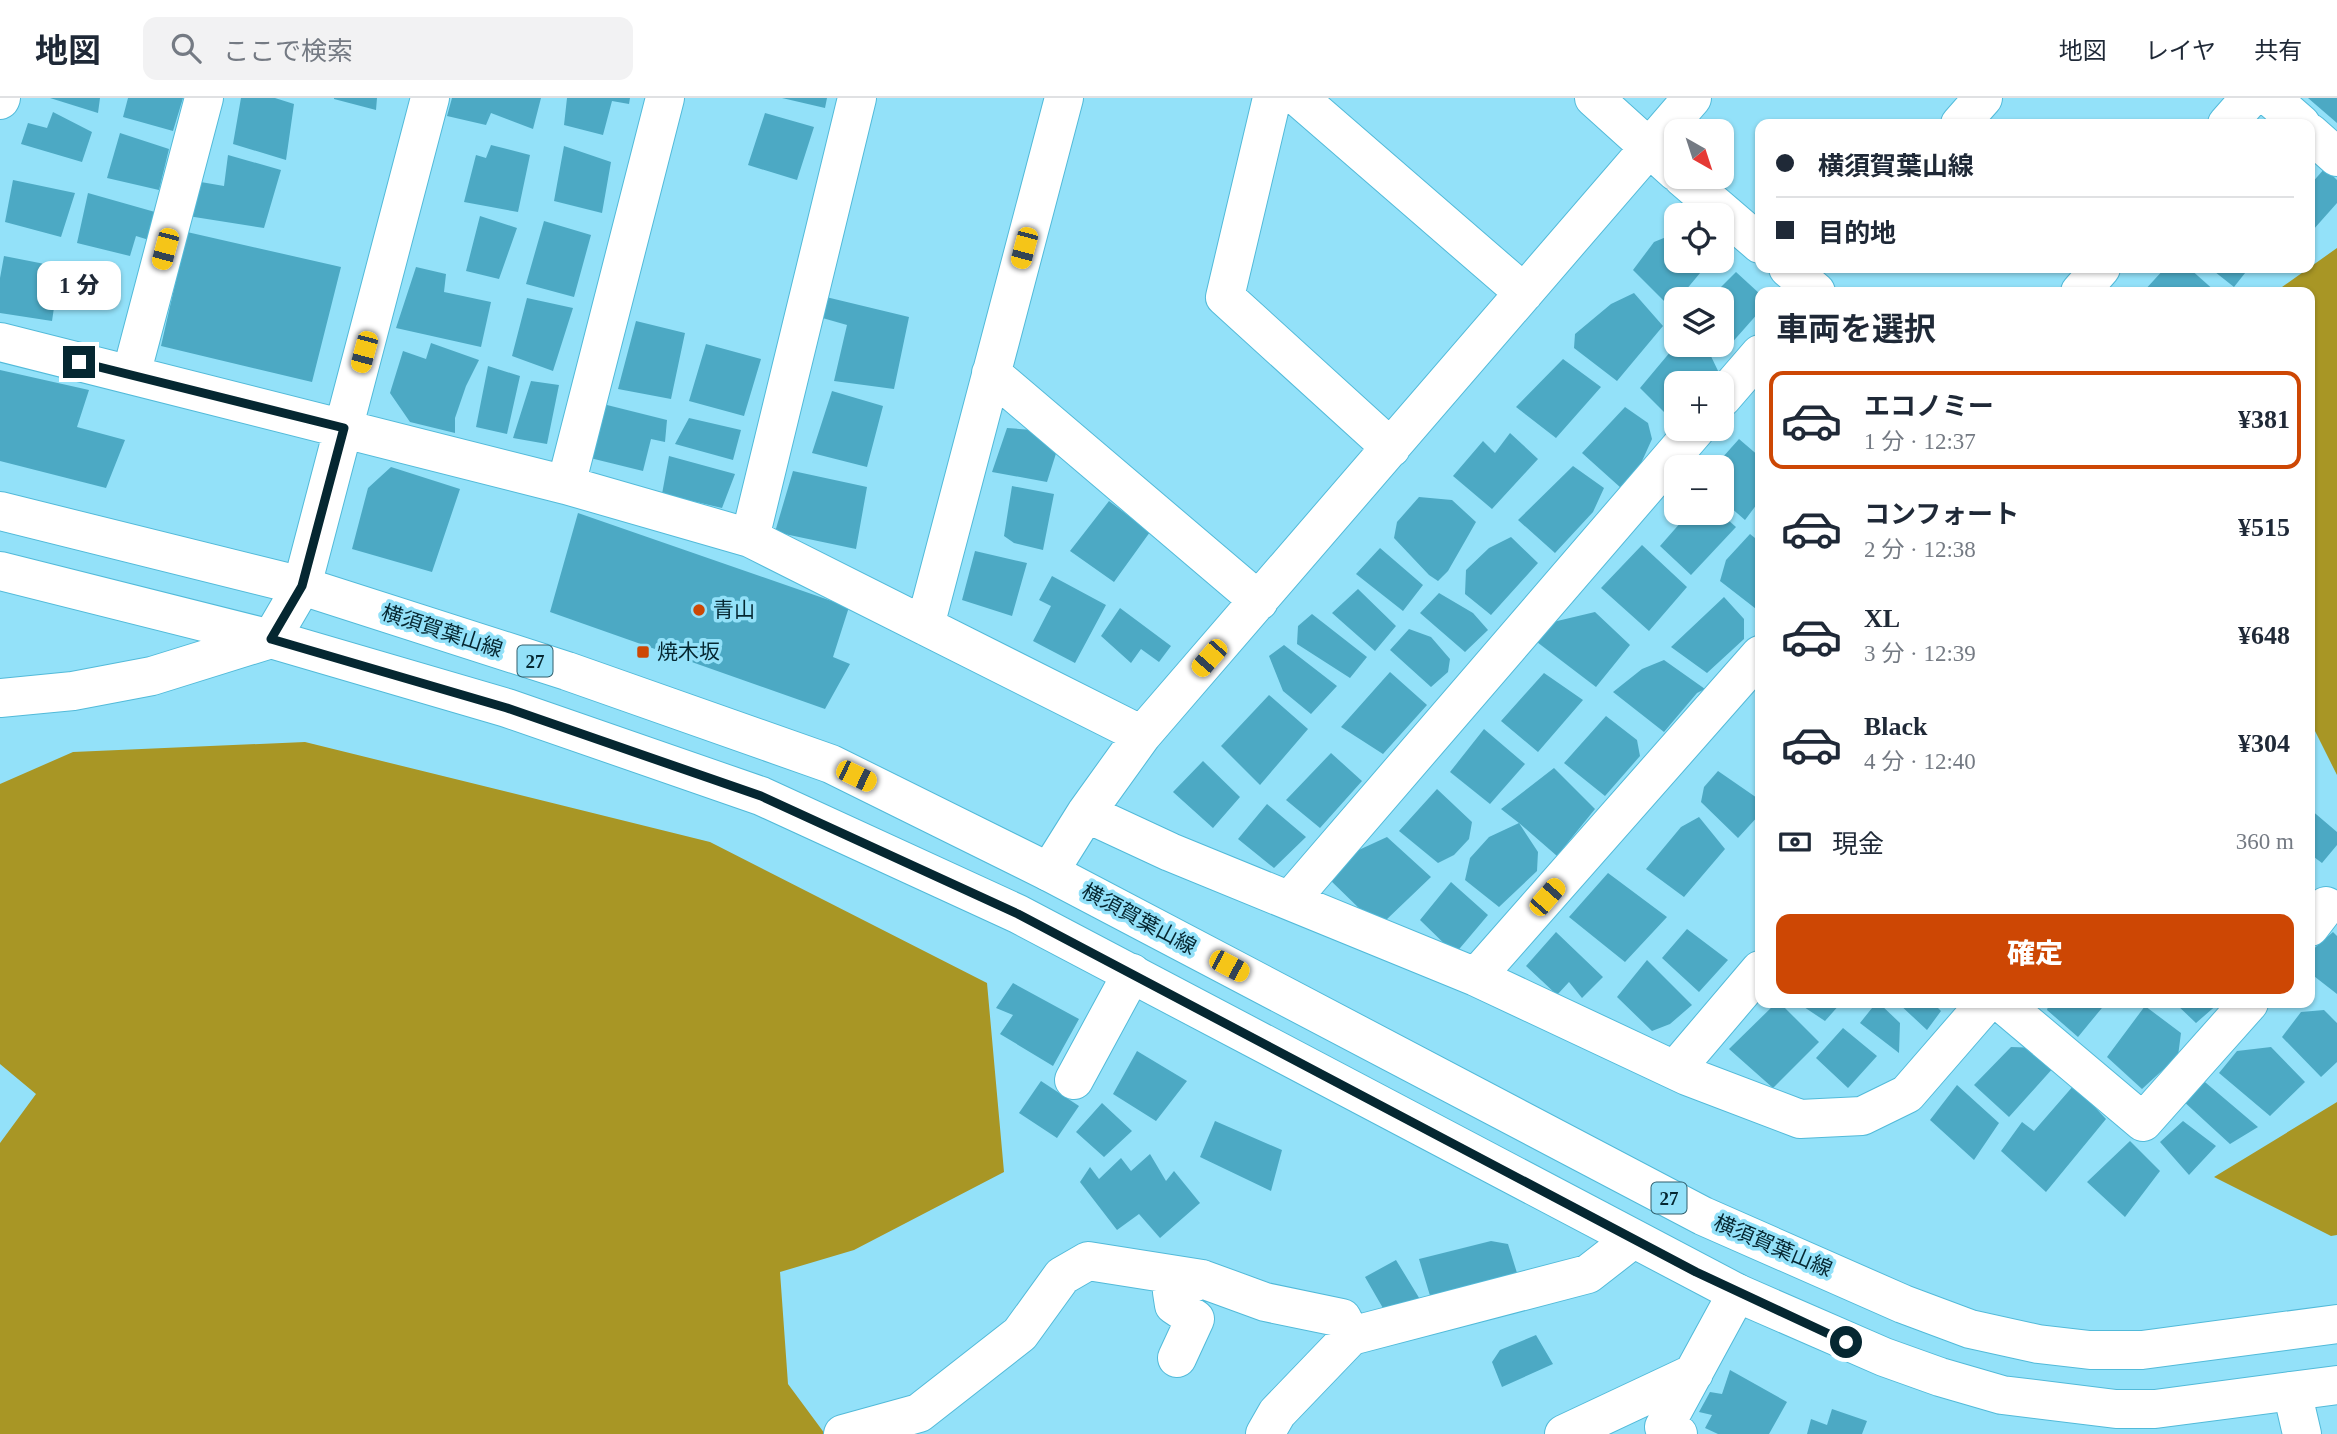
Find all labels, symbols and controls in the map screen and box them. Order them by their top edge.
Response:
search box [143,17,633,80]
icon: search [167,29,205,67]
text: 地図 [35,33,101,69]
text: ここで検索 [223,37,353,66]
text: 地図 [2059,38,2107,64]
text: レイヤ [2145,38,2216,64]
text: 共有 [2254,38,2302,64]
north arrow [1664,119,1734,189]
map controls [1664,119,1734,525]
text: 横須賀葉山線 [1818,152,1974,181]
button: locate [1664,203,1734,273]
text: 目的地 [1818,219,1896,248]
car [1009,225,1040,271]
car [150,226,181,272]
callout: 1 分 [37,260,121,310]
text: 1 分 [59,273,99,298]
button: layers [1664,287,1734,357]
text: 車両を選択 [1776,311,1936,347]
car [349,329,380,375]
route end [63,346,95,378]
button: + [1664,371,1734,441]
icon: car [1780,389,1843,452]
text: エコノミー [1864,392,1994,421]
text: ¥381 [2238,405,2290,434]
text: 1 分 · 12:37 [1864,429,1976,454]
button: − [1664,455,1734,525]
icon: car [1780,497,1843,560]
text: コンフォート [1864,500,2019,529]
text: ¥515 [2238,513,2290,542]
text: 2 分 · 12:38 [1864,537,1976,562]
place label: 青山 [713,598,755,622]
street label: 横須賀葉山線 [378,600,506,662]
marker: 青山 [691,602,707,618]
text: XL [1864,604,1900,633]
icon: car [1780,605,1843,668]
text: ¥648 [2238,621,2290,650]
car [1188,635,1231,681]
place label: 焼木坂 [657,640,720,664]
text: 3 分 · 12:39 [1864,641,1976,666]
marker: 焼木坂 [635,644,651,660]
road number: 27 [518,646,552,676]
text: Black [1864,712,1928,741]
icon: car [1780,713,1843,776]
text: ¥304 [2238,729,2290,758]
text: 4 分 · 12:40 [1864,749,1976,774]
car [833,757,880,795]
icon: cash [1776,823,1814,861]
text: 360 m [2236,829,2294,854]
text: 現金 [1832,830,1884,859]
car [1526,874,1569,920]
street label: 横須賀葉山線 [1078,879,1200,959]
button: 確定 [1776,914,2294,994]
car [1206,947,1253,985]
road number: 27 [1652,1182,1686,1214]
street label: 横須賀葉山線 [1710,1210,1836,1282]
route start [1830,1326,1862,1358]

